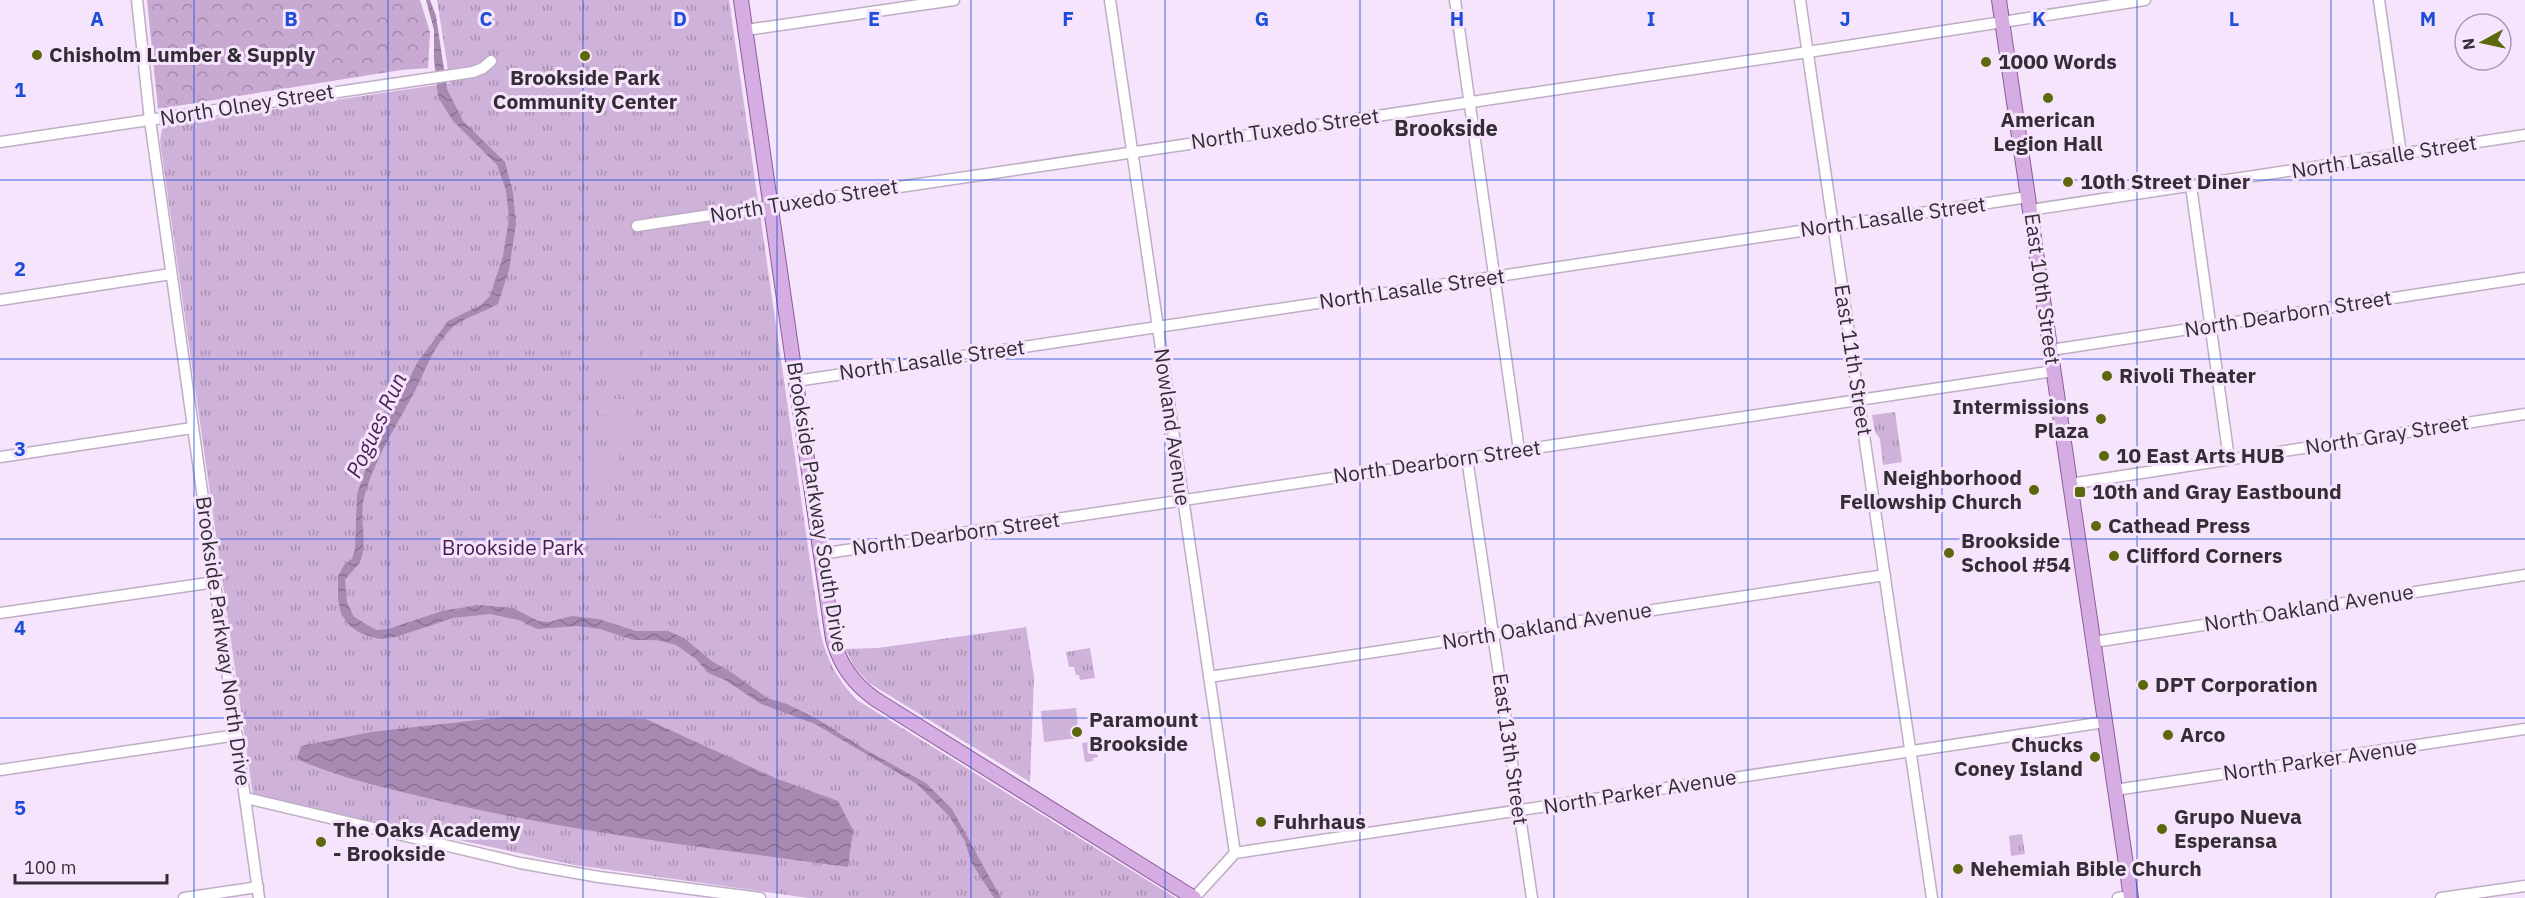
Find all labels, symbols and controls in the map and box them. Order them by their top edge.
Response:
text: A [90,5,104,32]
text: B [284,5,298,32]
text: C [479,5,493,32]
text: D [673,5,687,32]
text: E [868,5,880,32]
text: F [1062,5,1074,32]
text: G [1255,5,1269,32]
text: H [1450,5,1464,32]
text: I [1647,5,1655,32]
text: J [1839,5,1851,32]
text: K [2032,5,2046,32]
text: L [2229,5,2239,32]
text: M [2420,5,2436,32]
north arrow [2453,12,2513,72]
text: N [2457,37,2479,51]
place label: Chisholm Lumber & Supply [49,40,316,68]
place label: 1000 Words [1998,47,2117,75]
marker: Chisholm Lumber & Supply [30,48,44,62]
marker: Brookside Park Community Center [578,49,592,63]
marker: 1000 Words [1979,55,1993,69]
place label: Brookside Park Community Center [493,63,678,115]
text: 1 [14,76,26,103]
street label: North Olney Street [158,76,336,132]
marker: American Legion Hall [2041,91,2055,105]
street label: North Tuxedo Street [1189,101,1381,155]
place label: American Legion Hall [1993,105,2103,157]
district label: Brookside [1394,113,1498,142]
street label: North Lasalle Street [2289,128,2478,184]
place label: 10th Street Diner [2080,167,2251,195]
street label: North Tuxedo Street [708,171,900,229]
marker: 10th Street Diner [2061,175,2075,189]
street label: North Lasalle Street [1798,189,1988,243]
street label: East 10th Street [2018,211,2067,367]
text: 2 [14,255,26,282]
street label: North Lasalle Street [1317,261,1507,315]
street label: East 11th Street [1828,282,1880,438]
street label: North Dearborn Street [2182,283,2393,343]
street label: North Lasalle Street [837,332,1027,386]
street label: Nowland Avenue [1148,346,1198,507]
street label: Brookside Parkway South Drive [781,360,855,654]
place label: Rivoli Theater [2119,361,2257,389]
water label: Pogues Run [339,367,413,482]
marker: Rivoli Theater [2100,369,2114,383]
place label: Intermissions Plaza [1952,392,2089,444]
street label: North Gray Street [2303,407,2471,461]
marker: Intermissions Plaza [2094,412,2108,426]
street label: North Dearborn Street [1331,433,1542,489]
text: 3 [14,435,26,462]
place label: 10 East Arts HUB [2116,441,2285,469]
marker: 10 East Arts HUB [2097,449,2111,463]
place label: Neighborhood Fellowship Church [1840,463,2022,515]
place label: 10th and Gray Eastbound [2092,477,2342,505]
marker: Neighborhood Fellowship Church [2027,483,2041,497]
marker: 10th and Gray Eastbound [2073,485,2087,499]
street label: Brookside Parkway North Drive [190,494,258,787]
street label: North Dearborn Street [850,505,1061,561]
place label: Cathead Press [2108,511,2250,539]
marker: Cathead Press [2089,519,2103,533]
place label: Brookside School #54 [1961,526,2071,578]
park label: Brookside Park [442,533,584,561]
place label: Clifford Corners [2126,541,2283,569]
marker: Brookside School #54 [1942,546,1956,560]
marker: Clifford Corners [2107,549,2121,563]
street label: North Oakland Avenue [2202,577,2416,637]
street label: North Oakland Avenue [1440,595,1654,655]
text: 4 [14,614,26,641]
place label: DPT Corporation [2155,670,2318,698]
street label: East 13th Street [1486,671,1535,827]
marker: DPT Corporation [2136,678,2150,692]
place label: Paramount Brookside [1089,705,1198,757]
place label: Arco [2180,720,2226,748]
marker: Paramount Brookside [1070,725,1084,739]
marker: Arco [2161,728,2175,742]
place label: Chucks Coney Island [1954,730,2083,782]
street label: North Parker Avenue [2221,732,2418,786]
marker: Chucks Coney Island [2088,750,2102,764]
street label: North Parker Avenue [1541,762,1738,820]
text: 5 [14,794,26,821]
place label: Grupo Nueva Esperansa [2174,802,2302,854]
place label: Fuhrhaus [1273,807,1366,835]
place label: The Oaks Academy - Brookside [333,815,521,867]
marker: Fuhrhaus [1254,815,1268,829]
marker: Grupo Nueva Esperansa [2155,822,2169,836]
marker: The Oaks Academy - Brookside [314,835,328,849]
scale bar [15,847,166,885]
place label: Nehemiah Bible Church [1970,854,2202,882]
text: 100 m [24,856,76,879]
marker: Nehemiah Bible Church [1951,862,1965,876]

